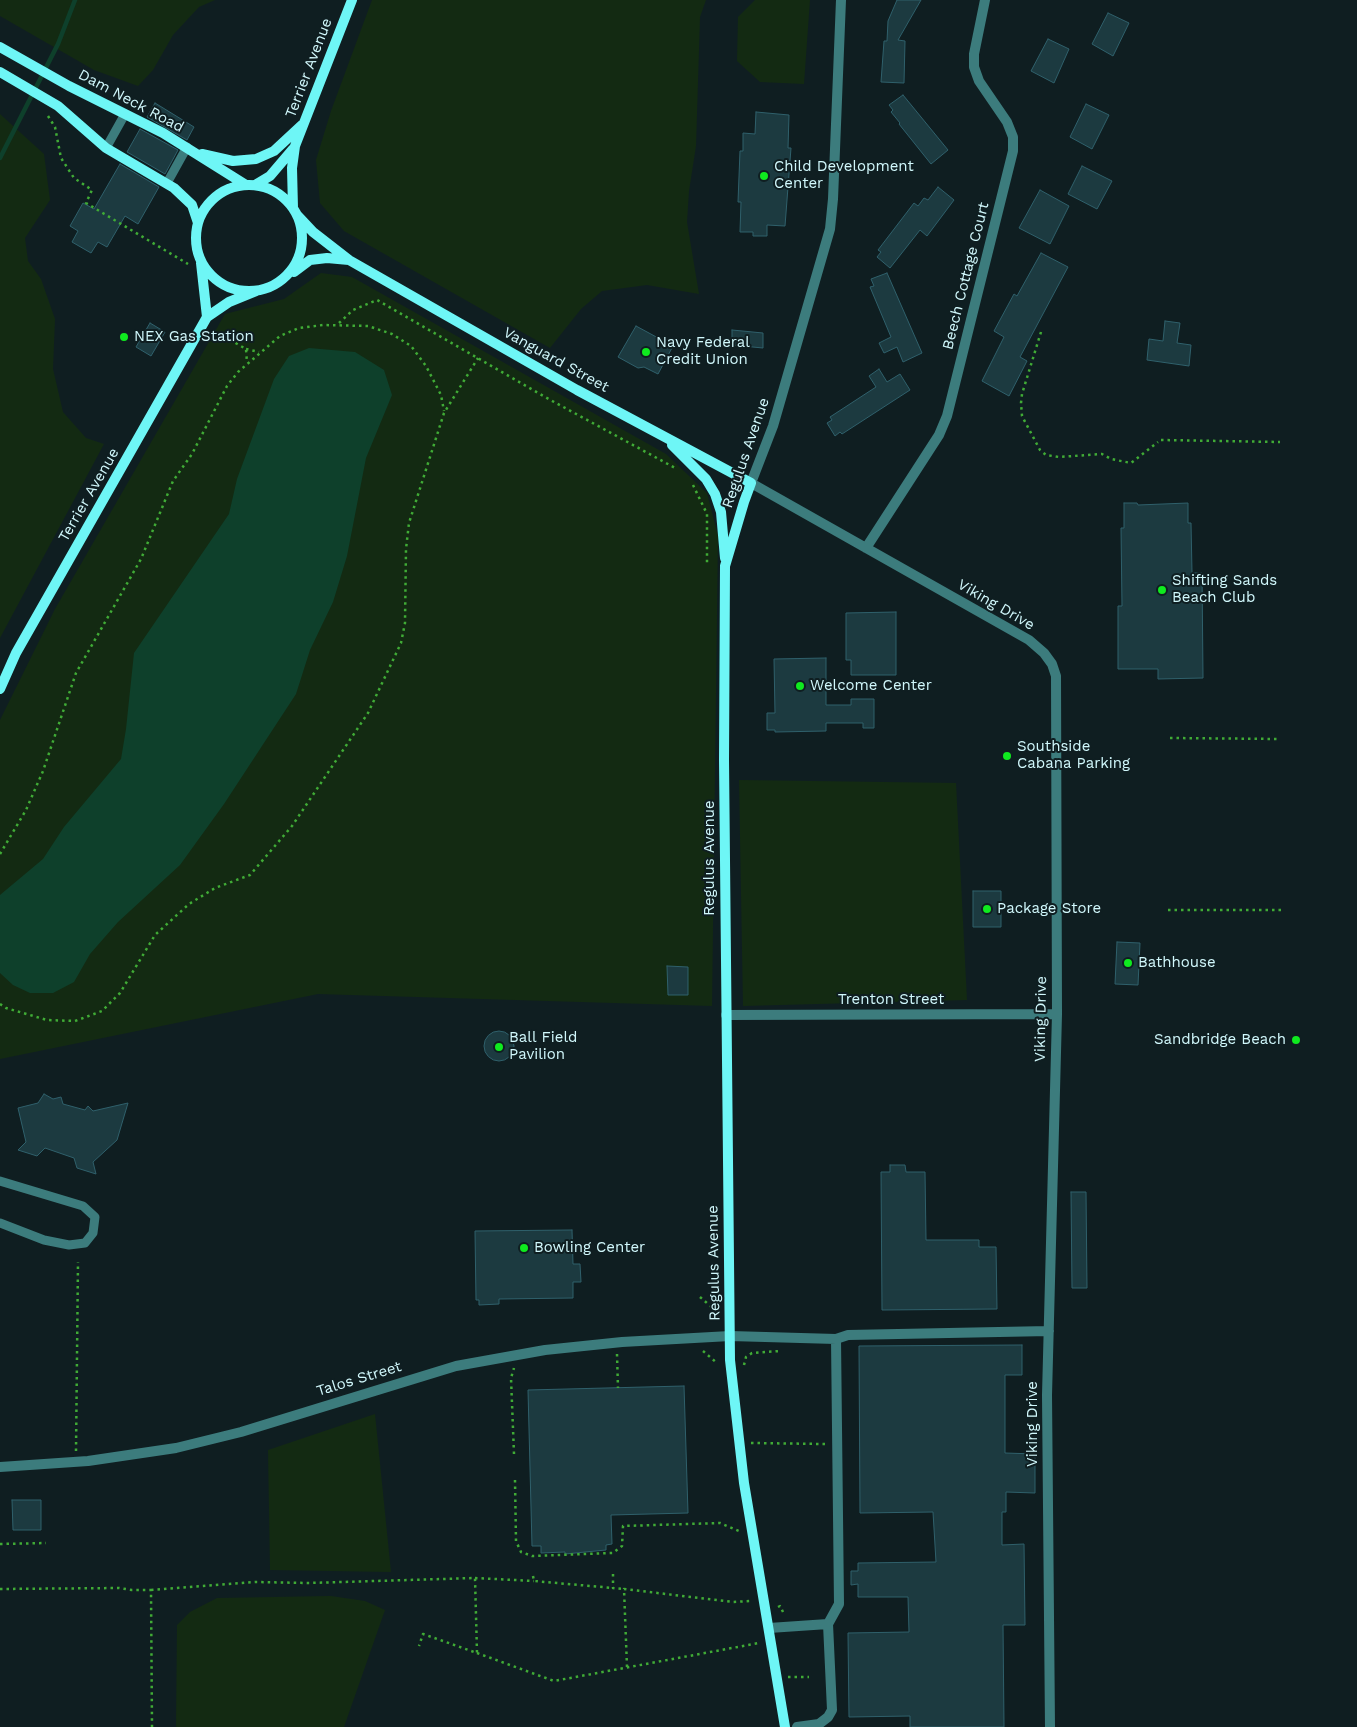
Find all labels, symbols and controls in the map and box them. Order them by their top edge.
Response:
street label: Terrier Avenue [282,16,336,120]
street label: Dam Neck Road [75,66,187,136]
place label: Child Development Center [774,158,914,193]
marker: Child Development Center [758,170,770,182]
street label: Beech Cottage Court [939,200,993,352]
street label: Vanguard Street [500,324,612,396]
place label: NEX Gas Station [134,328,254,346]
marker: NEX Gas Station [118,331,130,343]
place label: Navy Federal Credit Union [656,334,750,369]
marker: Navy Federal Credit Union [640,346,652,358]
street label: Regulus Avenue [719,395,773,511]
street label: Terrier Avenue [55,445,123,545]
place label: Shifting Sands Beach Club [1172,572,1277,607]
street label: Viking Drive [954,576,1038,634]
marker: Shifting Sands Beach Club [1156,584,1168,596]
place label: Welcome Center [810,677,932,695]
marker: Welcome Center [794,680,806,692]
place label: Southside Cabana Parking [1017,738,1130,773]
marker: Southside Cabana Parking [1001,750,1013,762]
street label: Regulus Avenue [701,800,719,916]
place label: Package Store [997,900,1101,918]
marker: Package Store [981,903,993,915]
place label: Bathhouse [1138,954,1216,972]
marker: Bathhouse [1122,957,1134,969]
street label: Viking Drive [1031,976,1051,1062]
street label: Trenton Street [838,991,944,1009]
place label: Ball Field Pavilion [509,1029,577,1064]
place label: Sandbridge Beach [1154,1031,1286,1049]
marker: Sandbridge Beach [1290,1034,1302,1046]
marker: Ball Field Pavilion [493,1041,505,1053]
street label: Regulus Avenue [704,1205,724,1321]
place label: Bowling Center [534,1239,645,1257]
marker: Bowling Center [518,1242,530,1254]
street label: Talos Street [314,1358,404,1400]
street label: Viking Drive [1024,1381,1042,1467]

